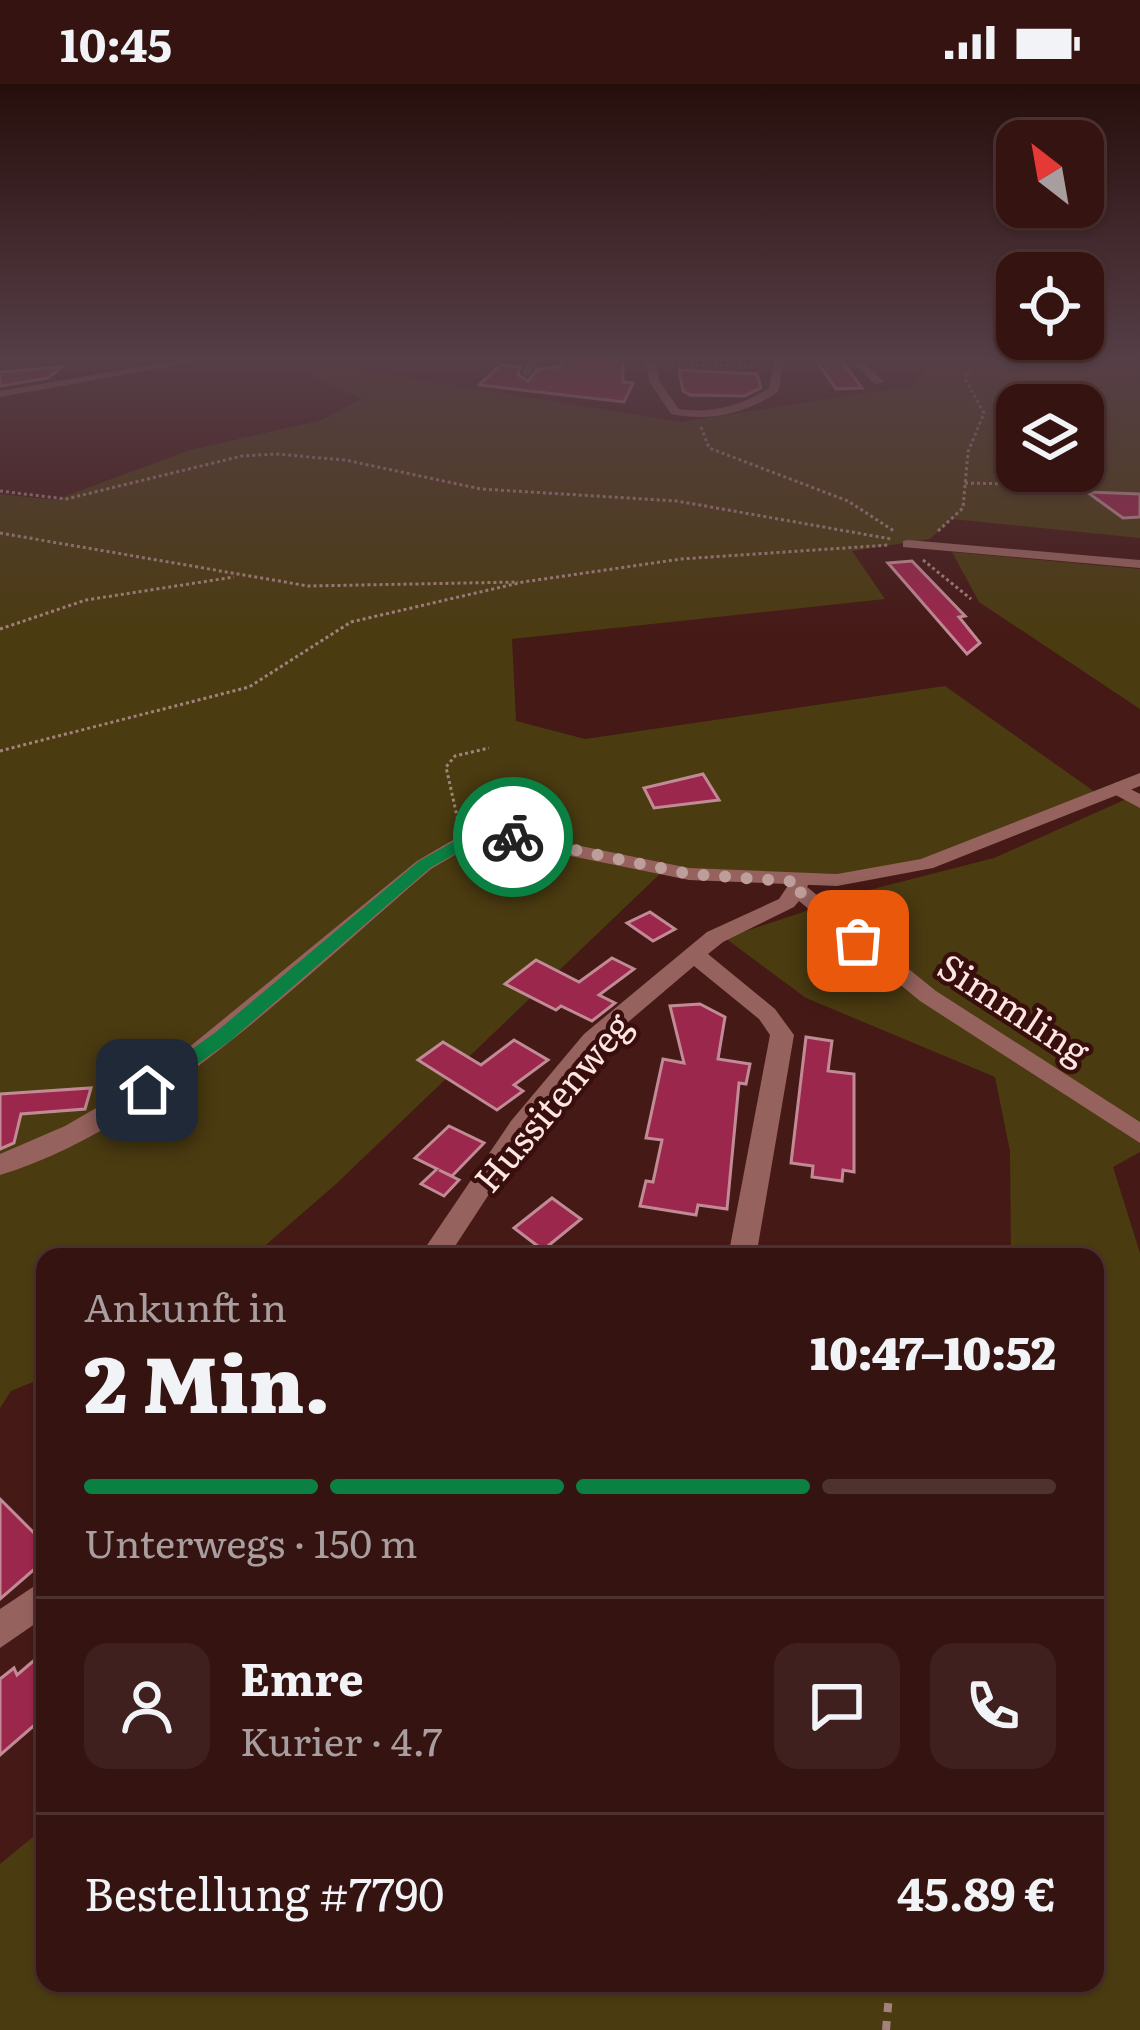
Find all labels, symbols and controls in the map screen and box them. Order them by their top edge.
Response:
text: 10:45 [60,9,172,76]
north arrow [996,120,1104,228]
map controls [996,120,1104,492]
button: locate [996,252,1104,360]
button: layers [996,384,1104,492]
courier [453,777,573,897]
icon: bike [480,804,546,870]
pin [807,890,909,992]
icon: bag [825,908,891,974]
street label: Simmling [929,938,1102,1076]
street label: Hussitenweg [460,999,643,1202]
pin [96,1039,198,1141]
icon: home [114,1057,180,1123]
text: Ankunft in [84,1276,287,1334]
text: 10:47–10:52 [810,1317,1056,1384]
text: 2 Min. [84,1321,330,1437]
text: Unterwegs · 150 m [84,1512,418,1570]
button: person [84,1643,210,1769]
text: Emre [240,1643,364,1710]
button: chat [774,1643,900,1769]
button: phone [930,1643,1056,1769]
text: Kurier · 4.7 [240,1710,443,1768]
text: Bestellung #7790 [84,1858,444,1925]
text: 45.89 € [897,1858,1056,1925]

